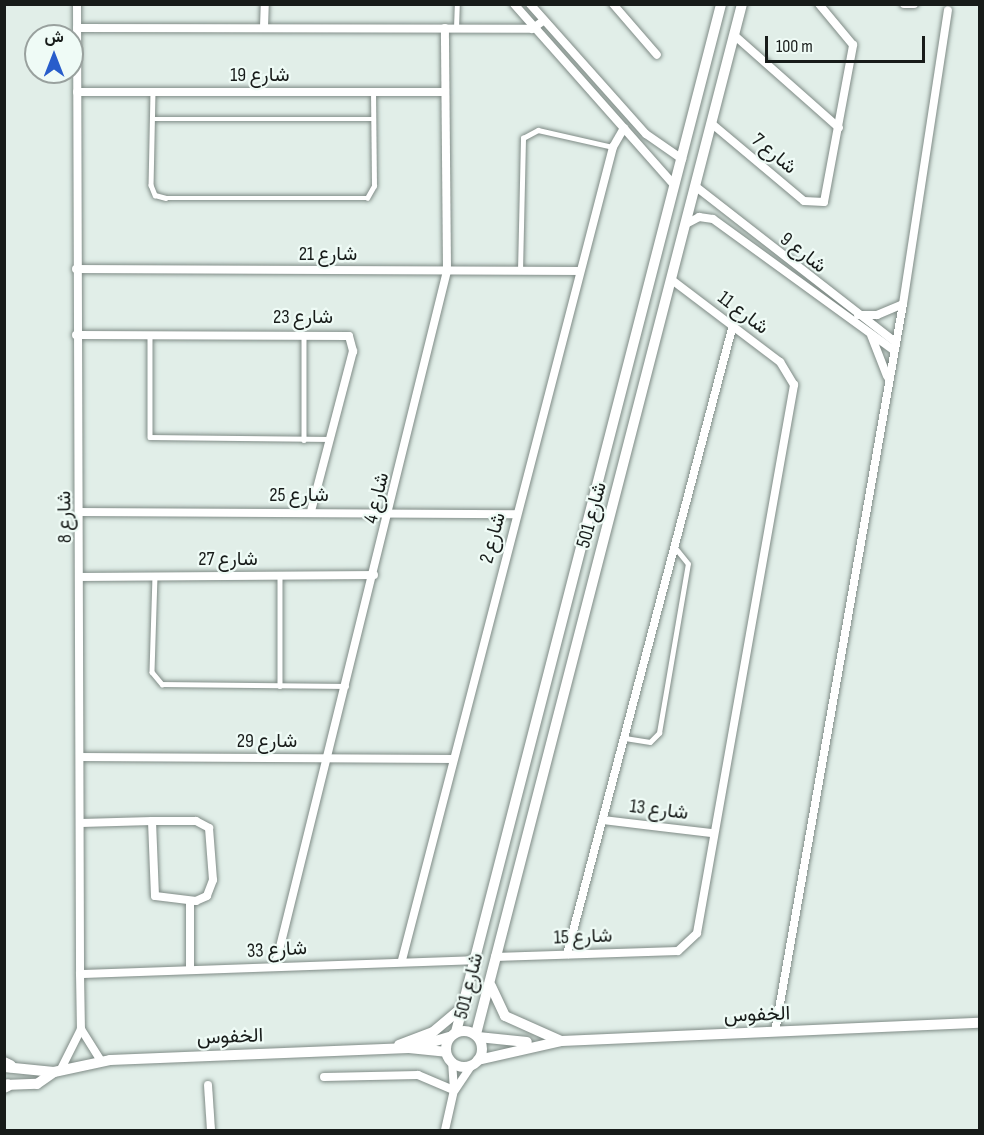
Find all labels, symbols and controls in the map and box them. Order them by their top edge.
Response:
north arrow [24,24,84,84]
scale bar [768,24,928,62]
text: ش [44,28,64,47]
text: 100 m [776,36,813,57]
street label: شارع 19 [230,63,290,87]
street label: شارع 7 [747,128,801,180]
street label: شارع 9 [775,227,831,279]
street label: شارع 21 [299,242,357,266]
street label: شارع 11 [713,286,773,340]
street label: شارع 23 [273,305,333,329]
street label: شارع 4 [359,470,395,526]
street label: شارع 501 [572,479,612,551]
street label: شارع 25 [269,483,329,507]
street label: شارع 8 [53,491,77,543]
street label: شارع 2 [475,510,511,566]
street label: شارع 27 [198,547,258,571]
street label: شارع 29 [237,729,297,753]
street label: شارع 13 [628,795,690,825]
street label: شارع 15 [553,924,613,950]
street label: شارع 33 [246,936,308,964]
street label: شارع 501 [449,950,489,1022]
street label: الخفوس [723,1002,791,1028]
street label: الخفوس [196,1024,264,1050]

